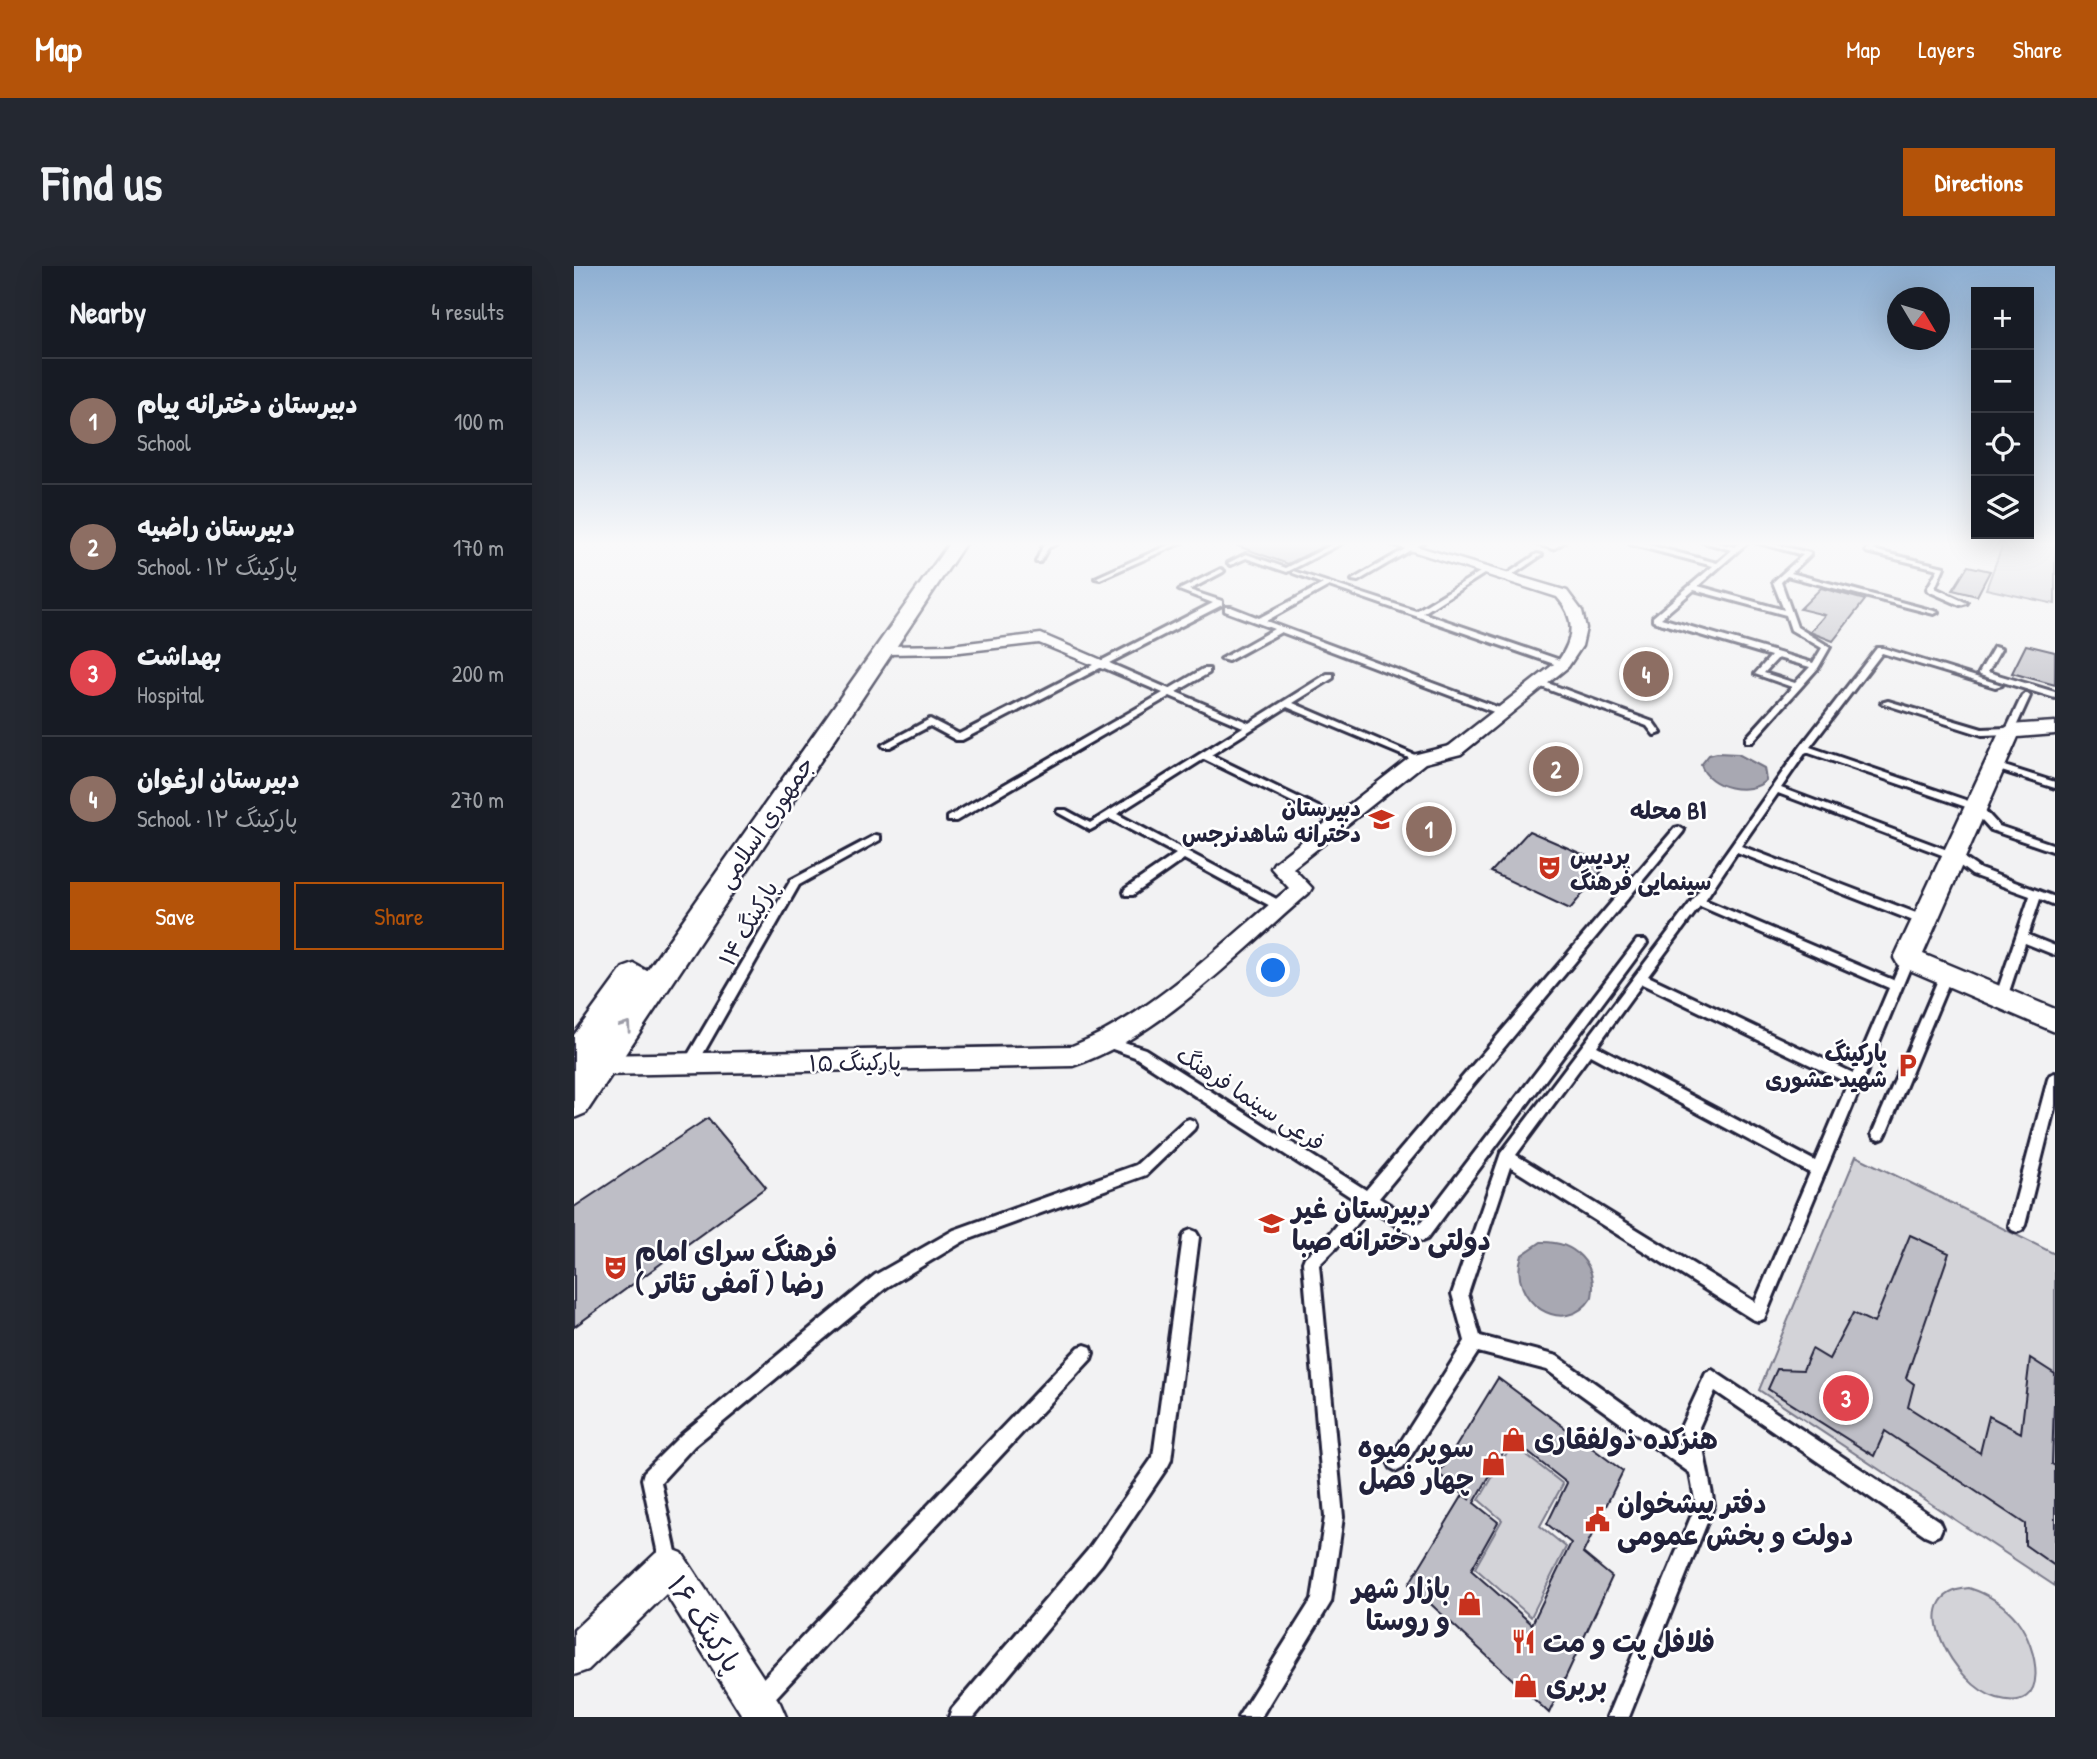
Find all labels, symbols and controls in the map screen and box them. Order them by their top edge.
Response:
text: Map [35,27,82,71]
text: Map [1846,33,1880,65]
text: Layers [1918,33,1975,65]
text: Share [2013,33,2062,65]
button: Directions [1903,148,2055,216]
text: Find us [42,149,162,215]
north arrow [1887,287,1950,350]
map controls [1971,287,2034,539]
button: + [1971,287,2034,350]
text: Nearby [70,292,146,332]
text: 4 results [431,296,504,327]
button: − [1971,350,2034,413]
text: دبیرستان دخترانه پیام [137,386,357,421]
text: 1 [89,406,97,437]
text: 100 m [454,406,504,437]
button: locate [1971,413,2034,476]
text: School [137,427,191,458]
button: layers [1971,476,2034,539]
text: دبیرستان راضیه [137,509,295,544]
text: 2 [88,532,98,563]
text: 170 m [453,532,504,563]
text: School · پارکینگ ۱۲ [137,551,298,582]
text: بهداشت [137,638,221,673]
pin: 4 [1623,648,1669,700]
text: 3 [88,658,98,689]
text: 200 m [452,658,504,689]
text: Hospital [137,679,204,710]
pin: 2 [1533,743,1579,795]
street label: جمهوری اسلامی [709,750,821,894]
text: دبیرستان ارغوان [137,761,300,796]
text: 4 [89,784,97,815]
text: 270 m [451,784,504,815]
place label: دبیرستان دخترانه شاهدنرجس [1182,792,1361,849]
district label: محله B۱ [1630,794,1708,826]
text: School · پارکینگ ۱۲ [137,803,298,834]
pin: 1 [1406,803,1452,855]
school or university icon: دبیرستان دخترانه شاهدنرجس [1367,806,1395,834]
place label: پردیس سینمایی فرهنگ [1570,840,1712,897]
theatre icon: پردیس سینمایی فرهنگ [1536,854,1564,882]
street label: پارکینگ ۱۴ [711,875,785,971]
button: Save [70,882,280,950]
button: Share [294,882,504,950]
your location [1256,953,1290,987]
one-way arrow [618,1021,630,1034]
place label: پارکینگ شهید عشوری [1765,1037,1887,1094]
street label: فرعی سینما فرهنگ [1171,1038,1331,1158]
street label: پارکینگ ۱۵ [809,1046,901,1078]
parking icon: پارکینگ شهید عشوری [1893,1051,1921,1079]
place label: دبیرستان غیر دولتی دخترانه صبا [1289,1189,1491,1259]
school or university icon: دبیرستان غیر دولتی دخترانه صبا [1258,1210,1286,1238]
place label: فرهنگ سرای امام رضا ( آمفی تئاتر ) [635,1232,837,1302]
theatre icon: فرهنگ سرای امام رضا ( آمفی تئاتر ) [601,1253,629,1281]
pin: 3 [1823,1372,1869,1424]
place label: هنرکده ذولفقاری [1534,1420,1718,1458]
shop icon: هنرکده ذولفقاری [1500,1425,1528,1453]
place label: سوپر میوه چهار فصل [1357,1428,1474,1498]
shop icon: سوپر میوه چهار فصل [1480,1449,1508,1477]
place label: دفتر پیشخوان دولت و بخش عمومی [1617,1484,1853,1554]
public building icon: دفتر پیشخوان دولت و بخش عمومی [1583,1505,1611,1533]
street label: پارکینگ ۱۶ [659,1568,751,1680]
place label: بازار شهر و روستا [1349,1569,1450,1639]
shop icon: بازار شهر و روستا [1456,1590,1484,1618]
place label: فلافل پت و مت [1543,1623,1715,1661]
restaurant icon: فلافل پت و مت [1509,1628,1537,1656]
place label: بربری [1546,1666,1607,1704]
shop icon: بربری [1512,1671,1540,1699]

